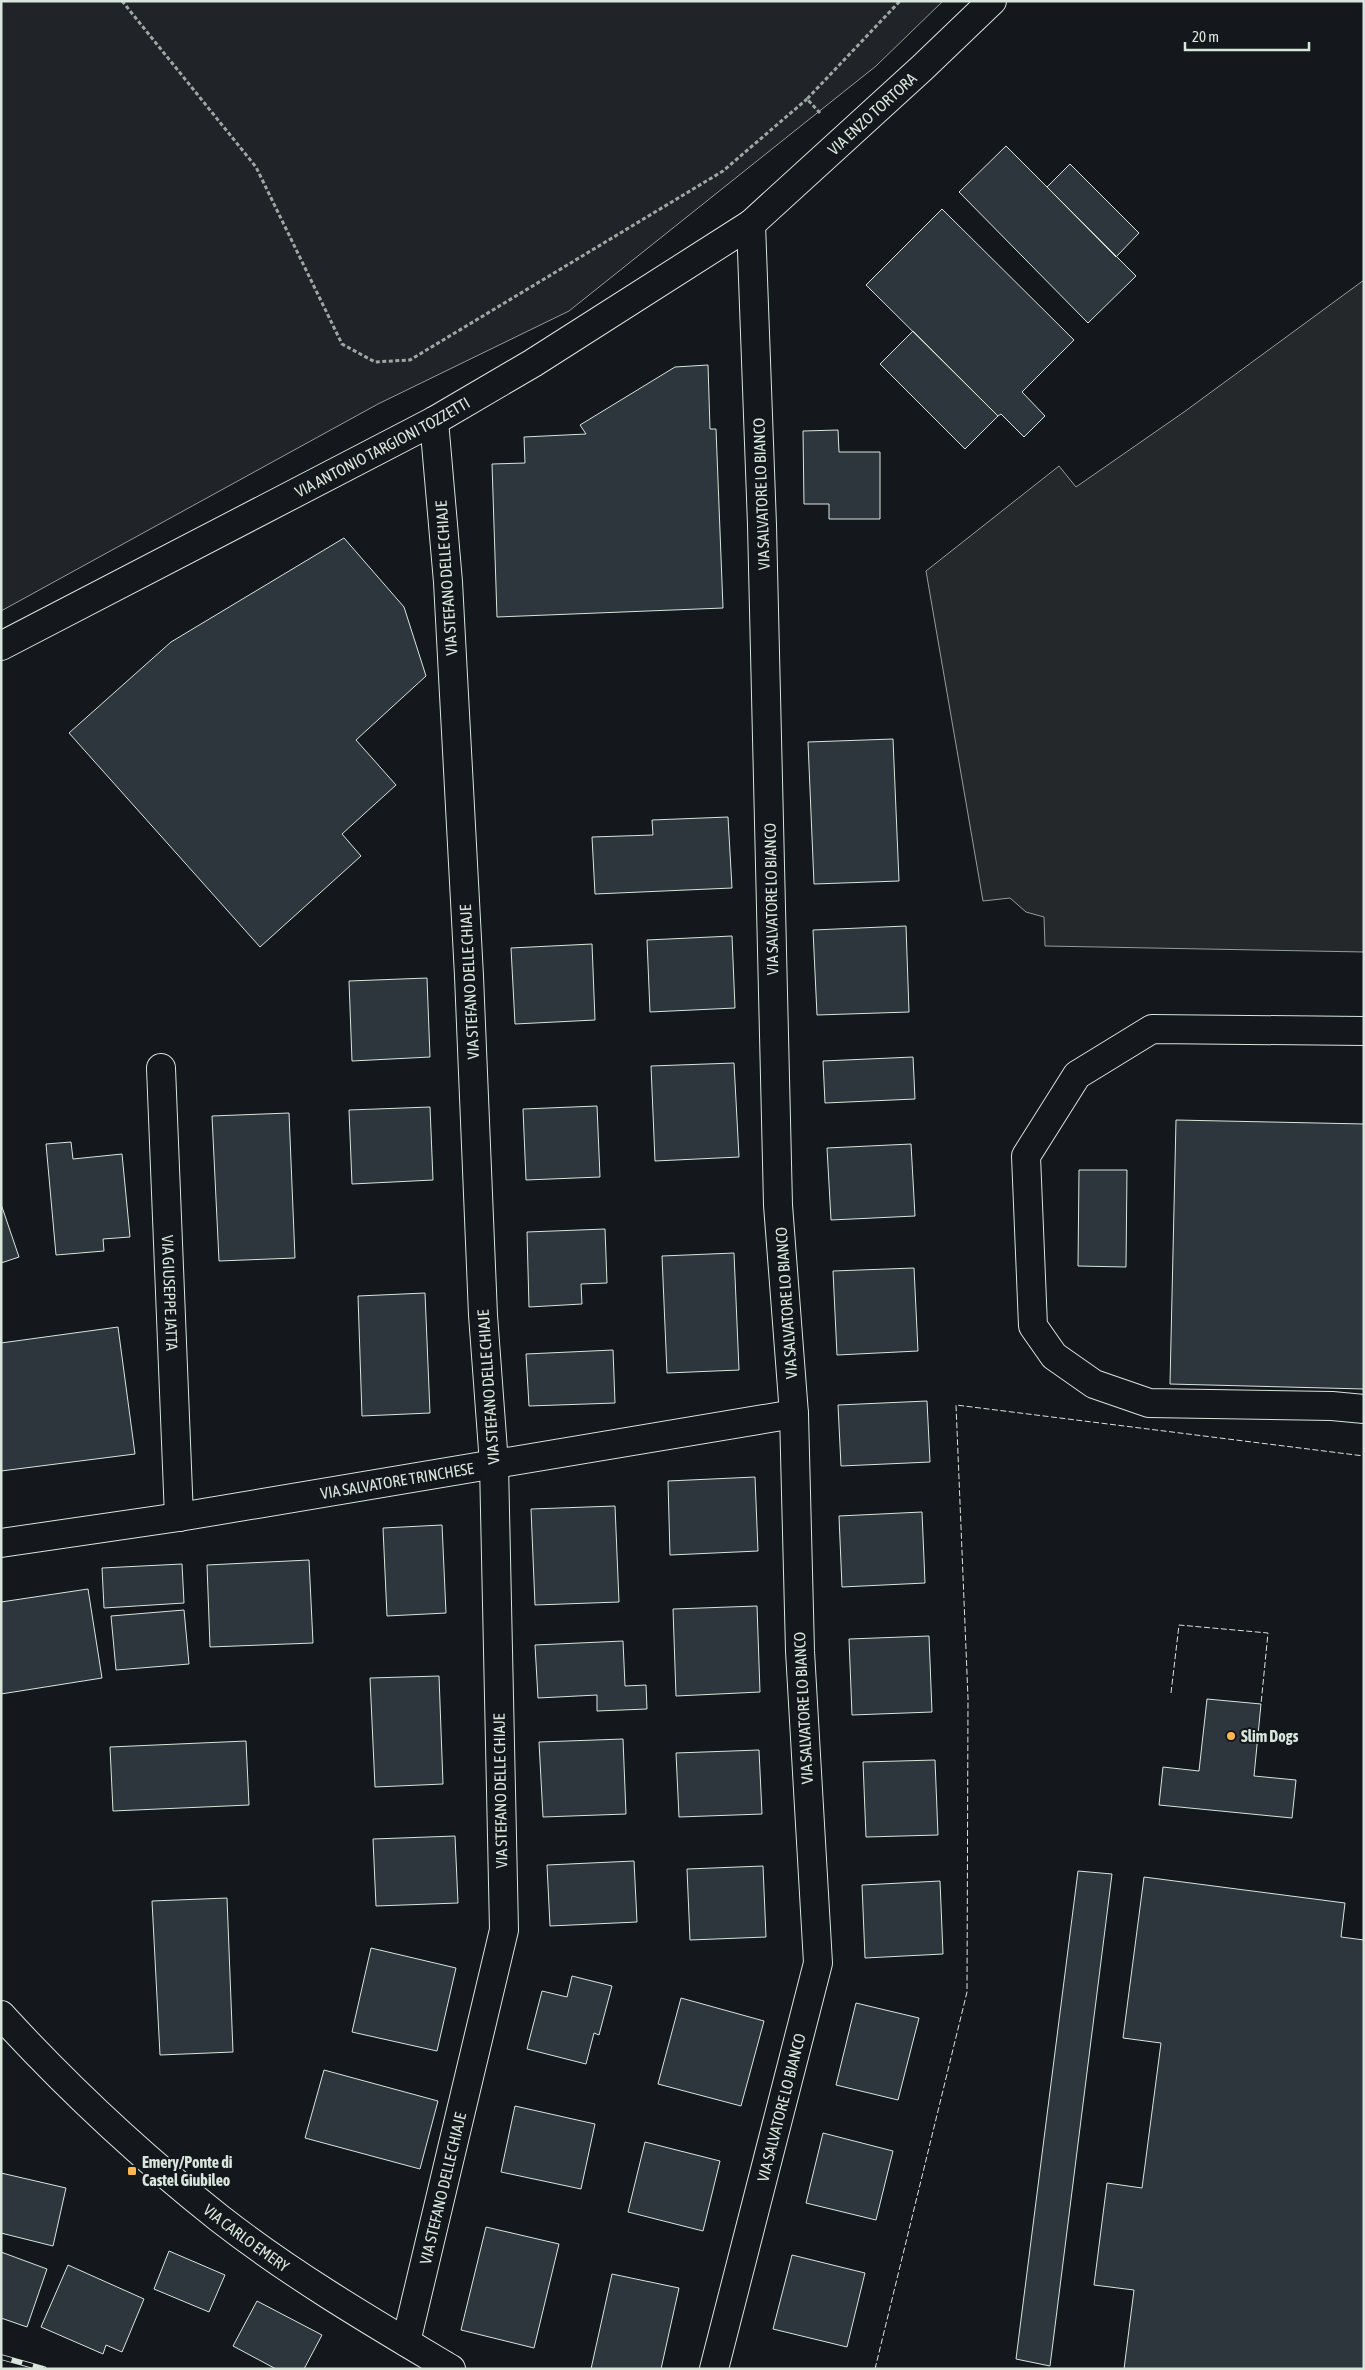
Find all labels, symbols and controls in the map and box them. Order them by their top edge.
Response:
scale bar [1185,20,1309,52]
text: 20 m [1192,28,1219,45]
street label: VIA ENZO TORTORA [824,69,920,158]
street label: VIA ANTONIO TARGIONI TOZZETTI [292,393,473,501]
street label: VIA SALVATORE LO BIANCO [749,418,773,570]
street label: VIA STEFANO DELLE CHIAJE [432,500,460,656]
street label: VIA SALVATORE LO BIANCO [761,823,781,975]
street label: VIA STEFANO DELLE CHIAJE [456,904,482,1060]
street label: VIA SALVATORE LO BIANCO [772,1226,800,1380]
street label: VIA GIUSEPPE JATTA [159,1235,181,1351]
street label: VIA STEFANO DELLE CHIAJE [474,1309,502,1465]
street label: VIA SALVATORE TRINCHESE [319,1459,475,1502]
street label: VIA SALVATORE LO BIANCO [790,1632,816,1784]
street label: VIA STEFANO DELLE CHIAJE [490,1713,510,1869]
place label: Slim Dogs [1241,1727,1299,1745]
marker: Slim Dogs [1225,1730,1237,1742]
street label: VIA SALVATORE LO BIANCO [753,2031,809,2183]
street label: VIA STEFANO DELLE CHIAJE [416,2111,469,2266]
place label: Emery/Ponte di Castel Giubileo [142,2153,233,2189]
marker: Emery/Ponte di Castel Giubileo [126,2165,138,2177]
street label: VIA CARLO EMERY [200,2200,293,2276]

